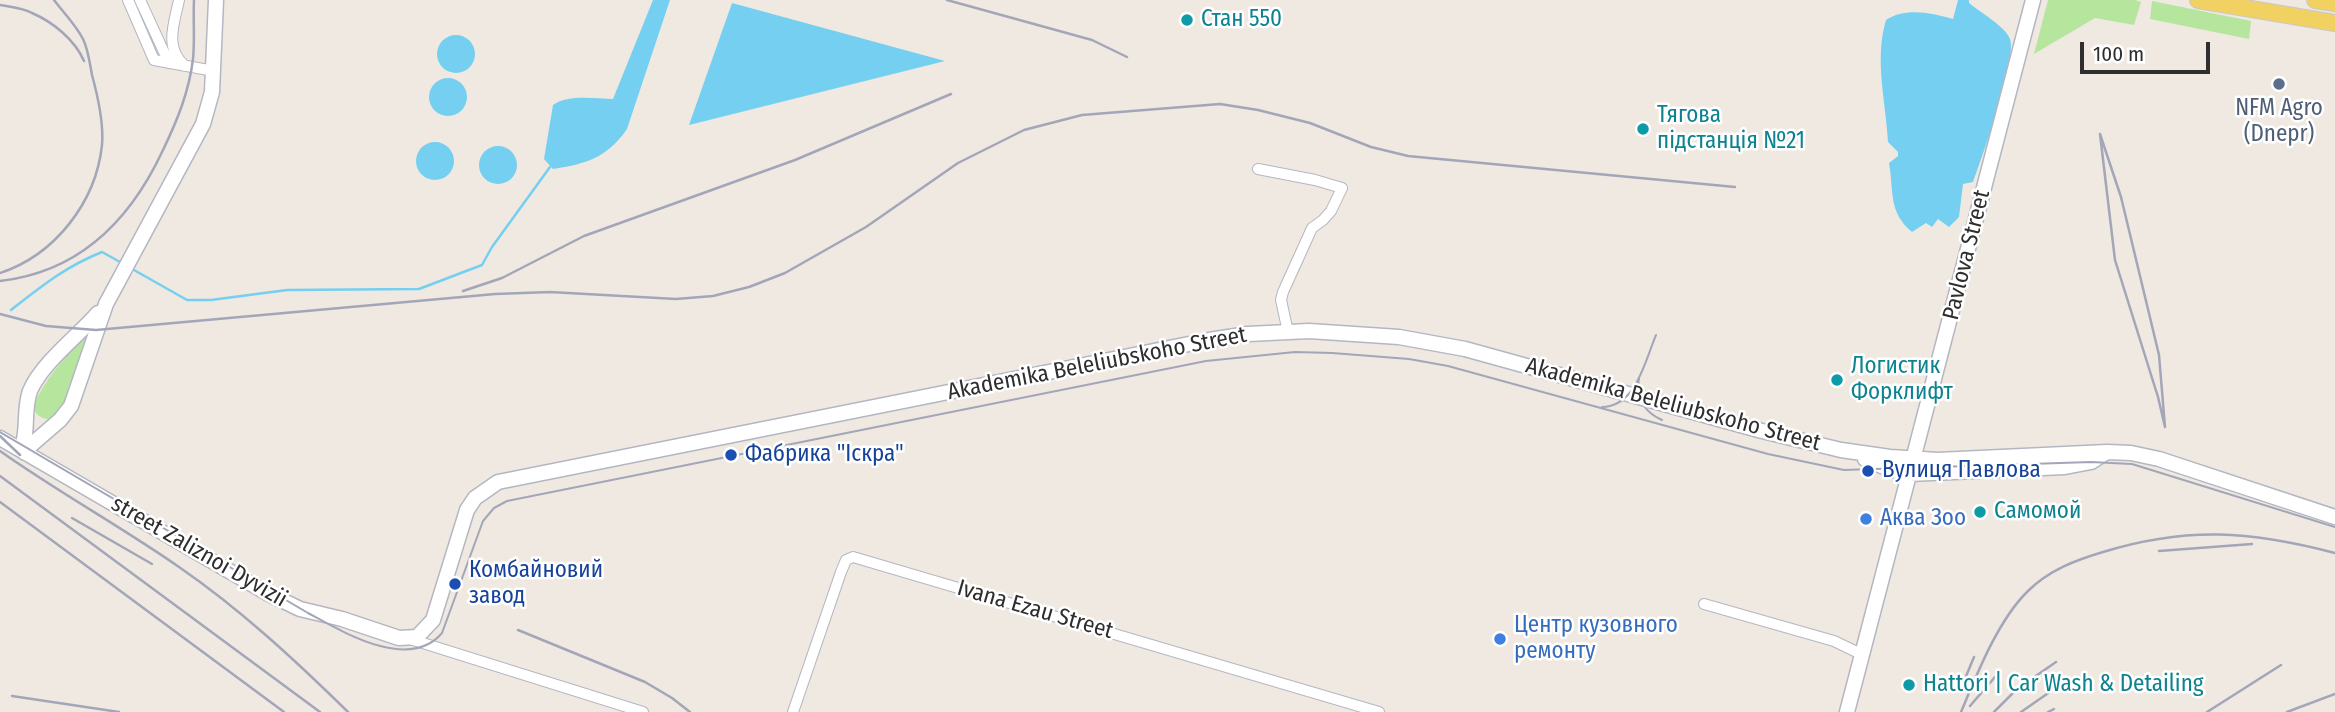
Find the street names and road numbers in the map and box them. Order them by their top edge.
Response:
street label: Pavlova Street [1938,187,1996,323]
street label: Akademika Beleliubskoho Street [945,321,1249,407]
street label: Akademika Beleliubskoho Street [1523,352,1823,458]
street label: street Zaliznoi Dyvizii [106,490,292,614]
street label: Ivana Ezau Street [954,575,1116,645]

